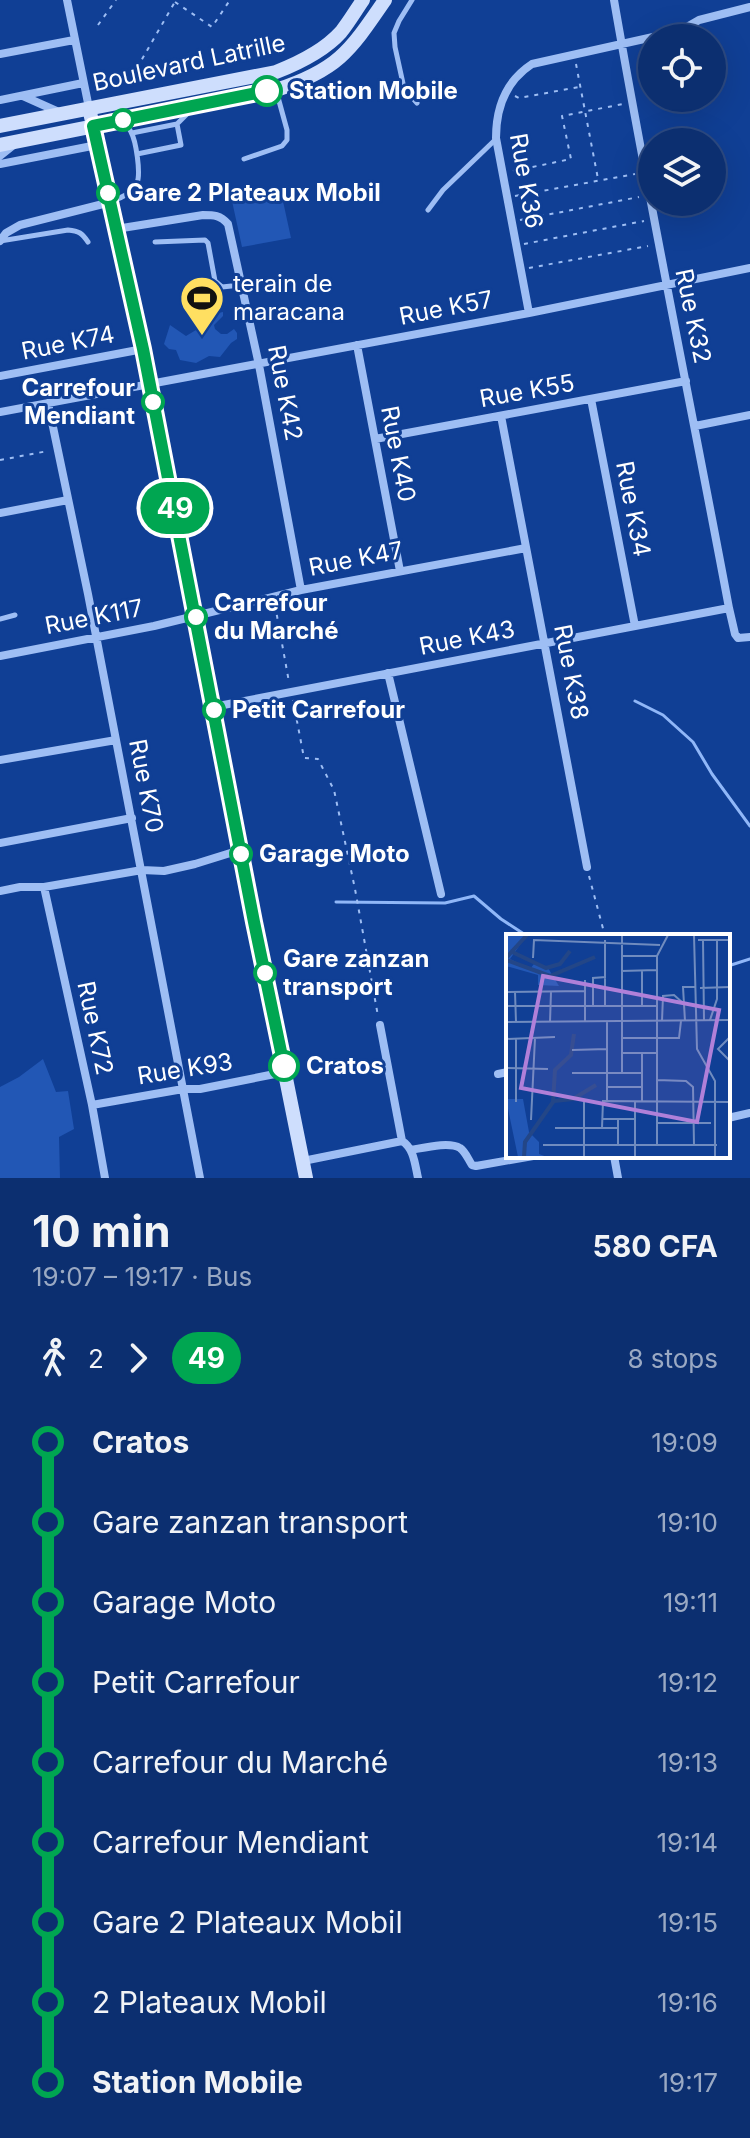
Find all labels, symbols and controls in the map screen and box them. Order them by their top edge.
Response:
map controls [638,24,726,216]
button: locate [638,24,726,112]
street label: Boulevard Latrille [90,28,288,97]
marker: Station Mobile [252,76,282,106]
place label: Station Mobile [289,76,458,105]
unlabelled marker [112,109,134,131]
button: layers [638,128,726,216]
street label: Rue K36 [504,131,549,231]
place label: Gare 2 Plateaux Mobil [126,178,381,207]
marker: Gare 2 Plateaux Mobil [97,182,119,204]
street label: Rue K32 [669,266,718,366]
place label: terain de maracana [233,269,345,326]
sports icon: terain de maracana [178,274,226,337]
street label: Rue K57 [397,284,495,331]
street label: Rue K74 [19,319,117,366]
street label: Rue K42 [262,343,309,443]
street label: Rue K55 [477,368,577,413]
place label: Carrefour Mendiant [21,373,135,430]
marker: Carrefour Mendiant [142,391,164,413]
street label: Rue K40 [375,403,422,504]
street label: Rue K34 [610,459,657,559]
line badge: 49 [139,482,211,534]
text: 49 [156,491,194,525]
street label: Rue K47 [306,535,406,582]
place label: Carrefour du Marché [214,588,339,645]
street label: Rue K117 [42,593,146,640]
marker: Carrefour du Marché [185,606,207,628]
street label: Rue K43 [417,614,517,661]
street label: Rue K38 [548,622,595,722]
place label: Petit Carrefour [232,695,405,724]
marker: Petit Carrefour [203,699,225,721]
street label: Rue K70 [123,737,170,835]
place label: Garage Moto [259,839,410,868]
marker: Garage Moto [230,843,252,865]
inset map [506,934,730,1158]
place label: Gare zanzan transport [283,944,429,1001]
marker: Gare zanzan transport [254,962,276,984]
street label: Rue K72 [71,979,120,1077]
street label: Rue K93 [135,1047,235,1090]
marker: Cratos [269,1051,299,1081]
place label: Cratos [306,1051,384,1080]
text: 10 min [32,1204,171,1258]
text: 580 CFA [592,1228,718,1264]
text: 19:07 – 19:17 · Bus [32,1261,252,1292]
icon: walk [32,1336,76,1380]
icon: forward [116,1336,160,1380]
text: 49 [188,1341,225,1375]
text: 2 [88,1343,104,1374]
text: 8 stops [627,1343,718,1374]
text: Cratos [92,1424,189,1460]
text: 19:09 [651,1427,718,1458]
text: Gare zanzan transport [92,1504,408,1540]
text: 19:10 [657,1507,718,1538]
text: Garage Moto [92,1584,276,1620]
text: 19:11 [663,1587,718,1618]
text: Petit Carrefour [92,1664,300,1700]
text: 19:12 [657,1667,718,1698]
text: Carrefour du Marché [92,1744,388,1780]
text: 19:13 [657,1747,718,1778]
text: Carrefour Mendiant [92,1824,369,1860]
text: 19:14 [656,1827,718,1858]
text: Gare 2 Plateaux Mobil [92,1904,403,1940]
text: 19:15 [657,1907,718,1938]
text: 2 Plateaux Mobil [92,1984,327,2020]
text: 19:16 [657,1987,718,2018]
text: Station Mobile [92,2064,303,2100]
text: 19:17 [659,2067,718,2098]

